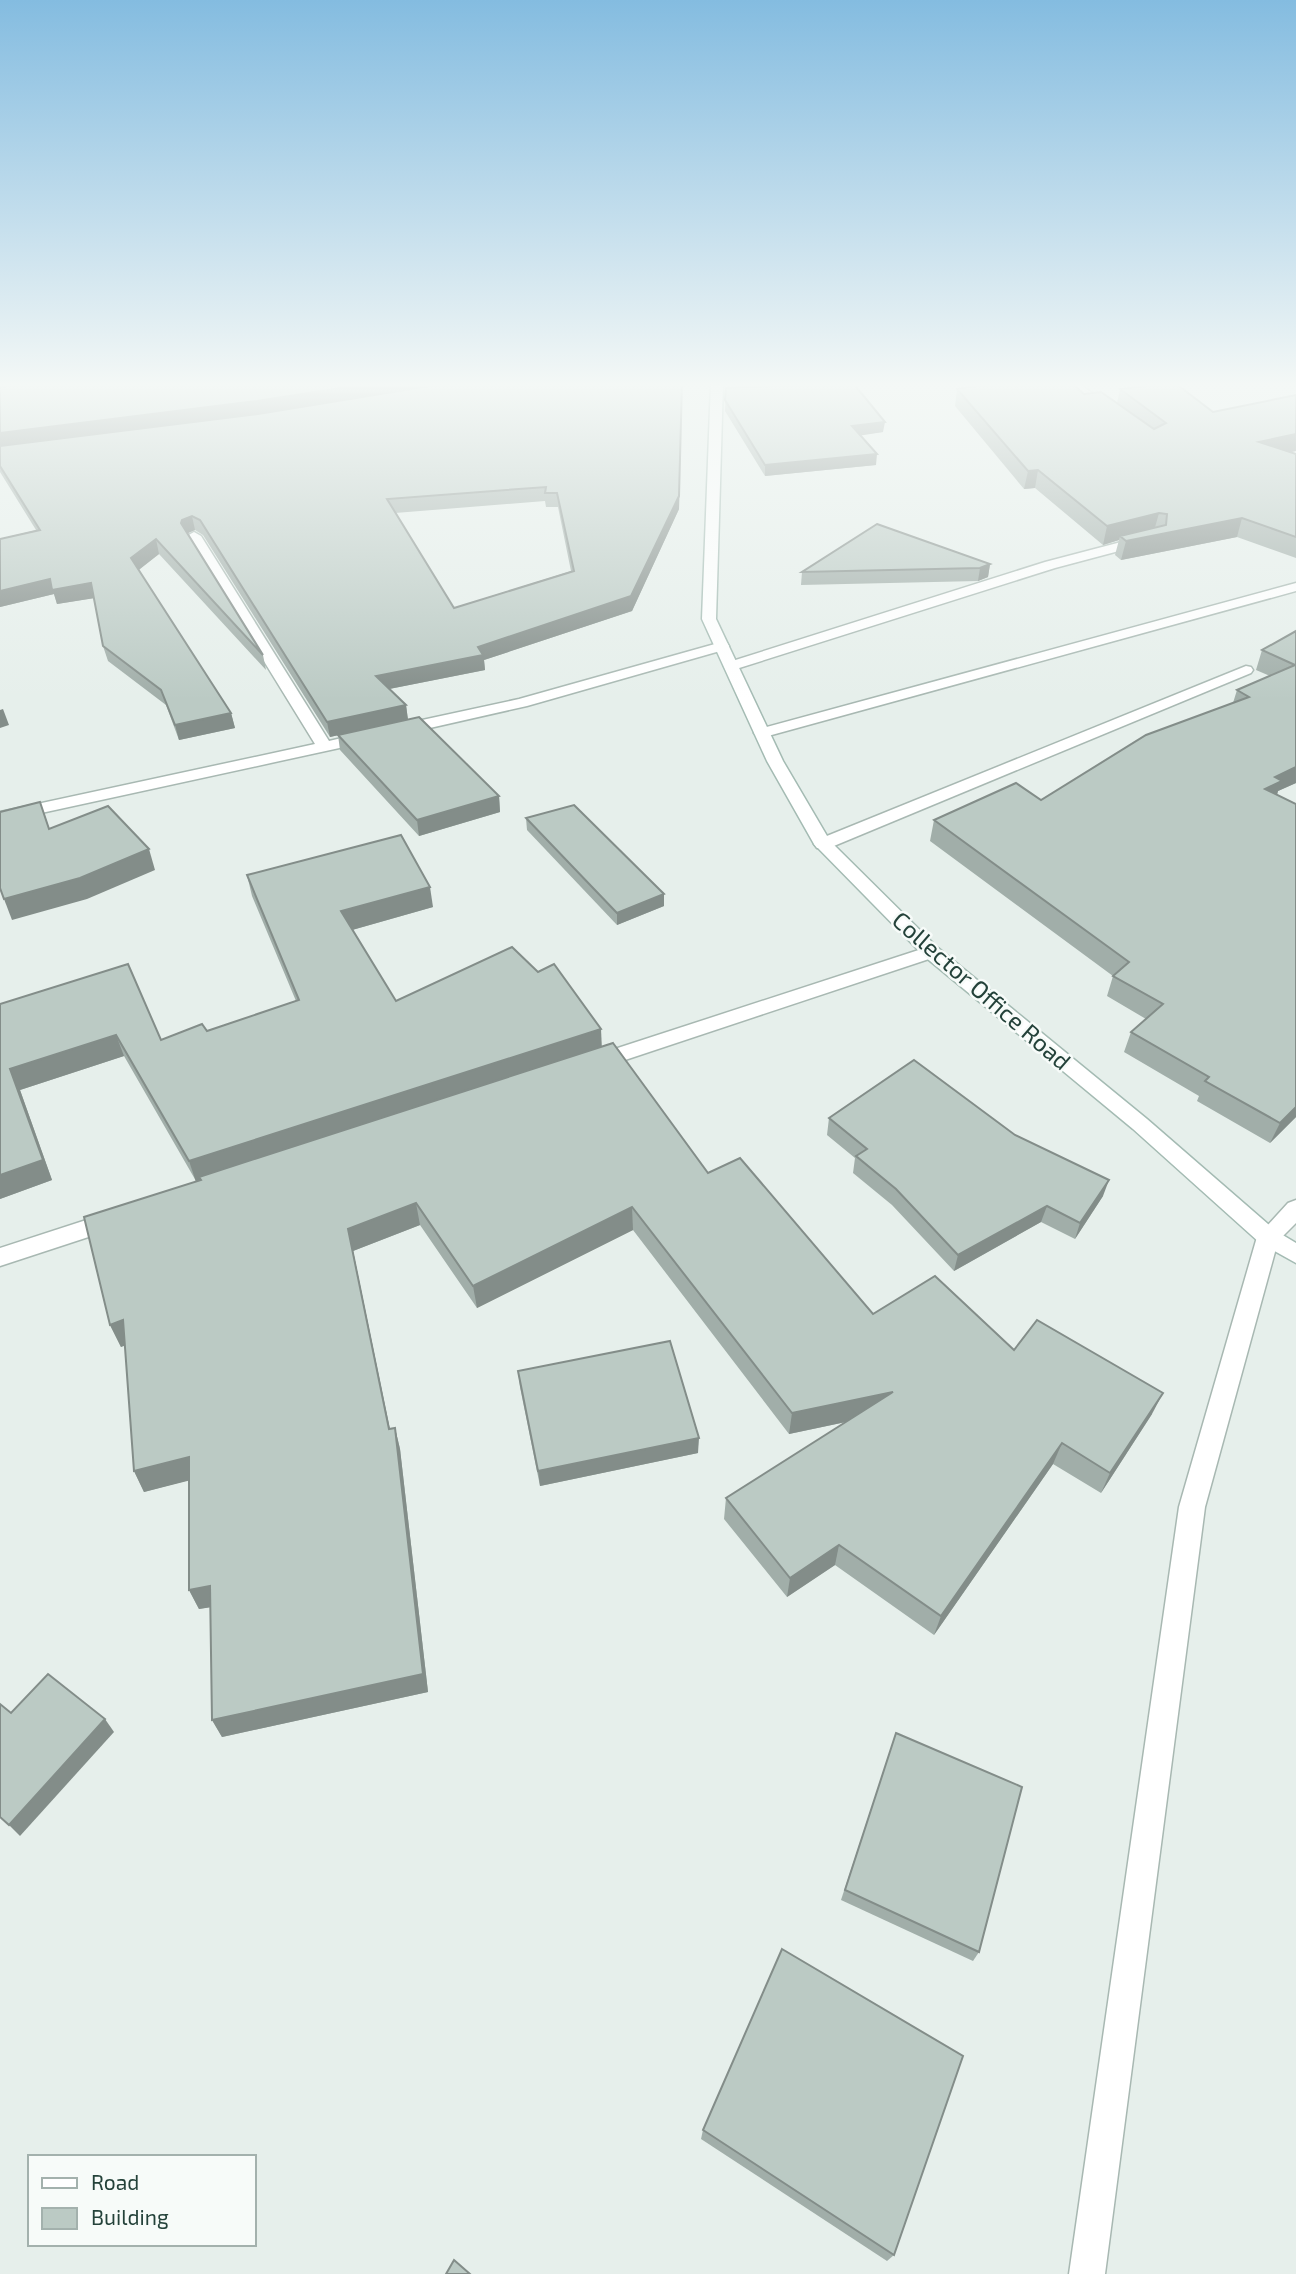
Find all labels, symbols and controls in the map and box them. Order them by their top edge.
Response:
street label: Collector Office Road [887,905,1077,1075]
legend [28,2155,256,2246]
text: Road [91,2169,139,2194]
text: Building [91,2204,169,2229]

